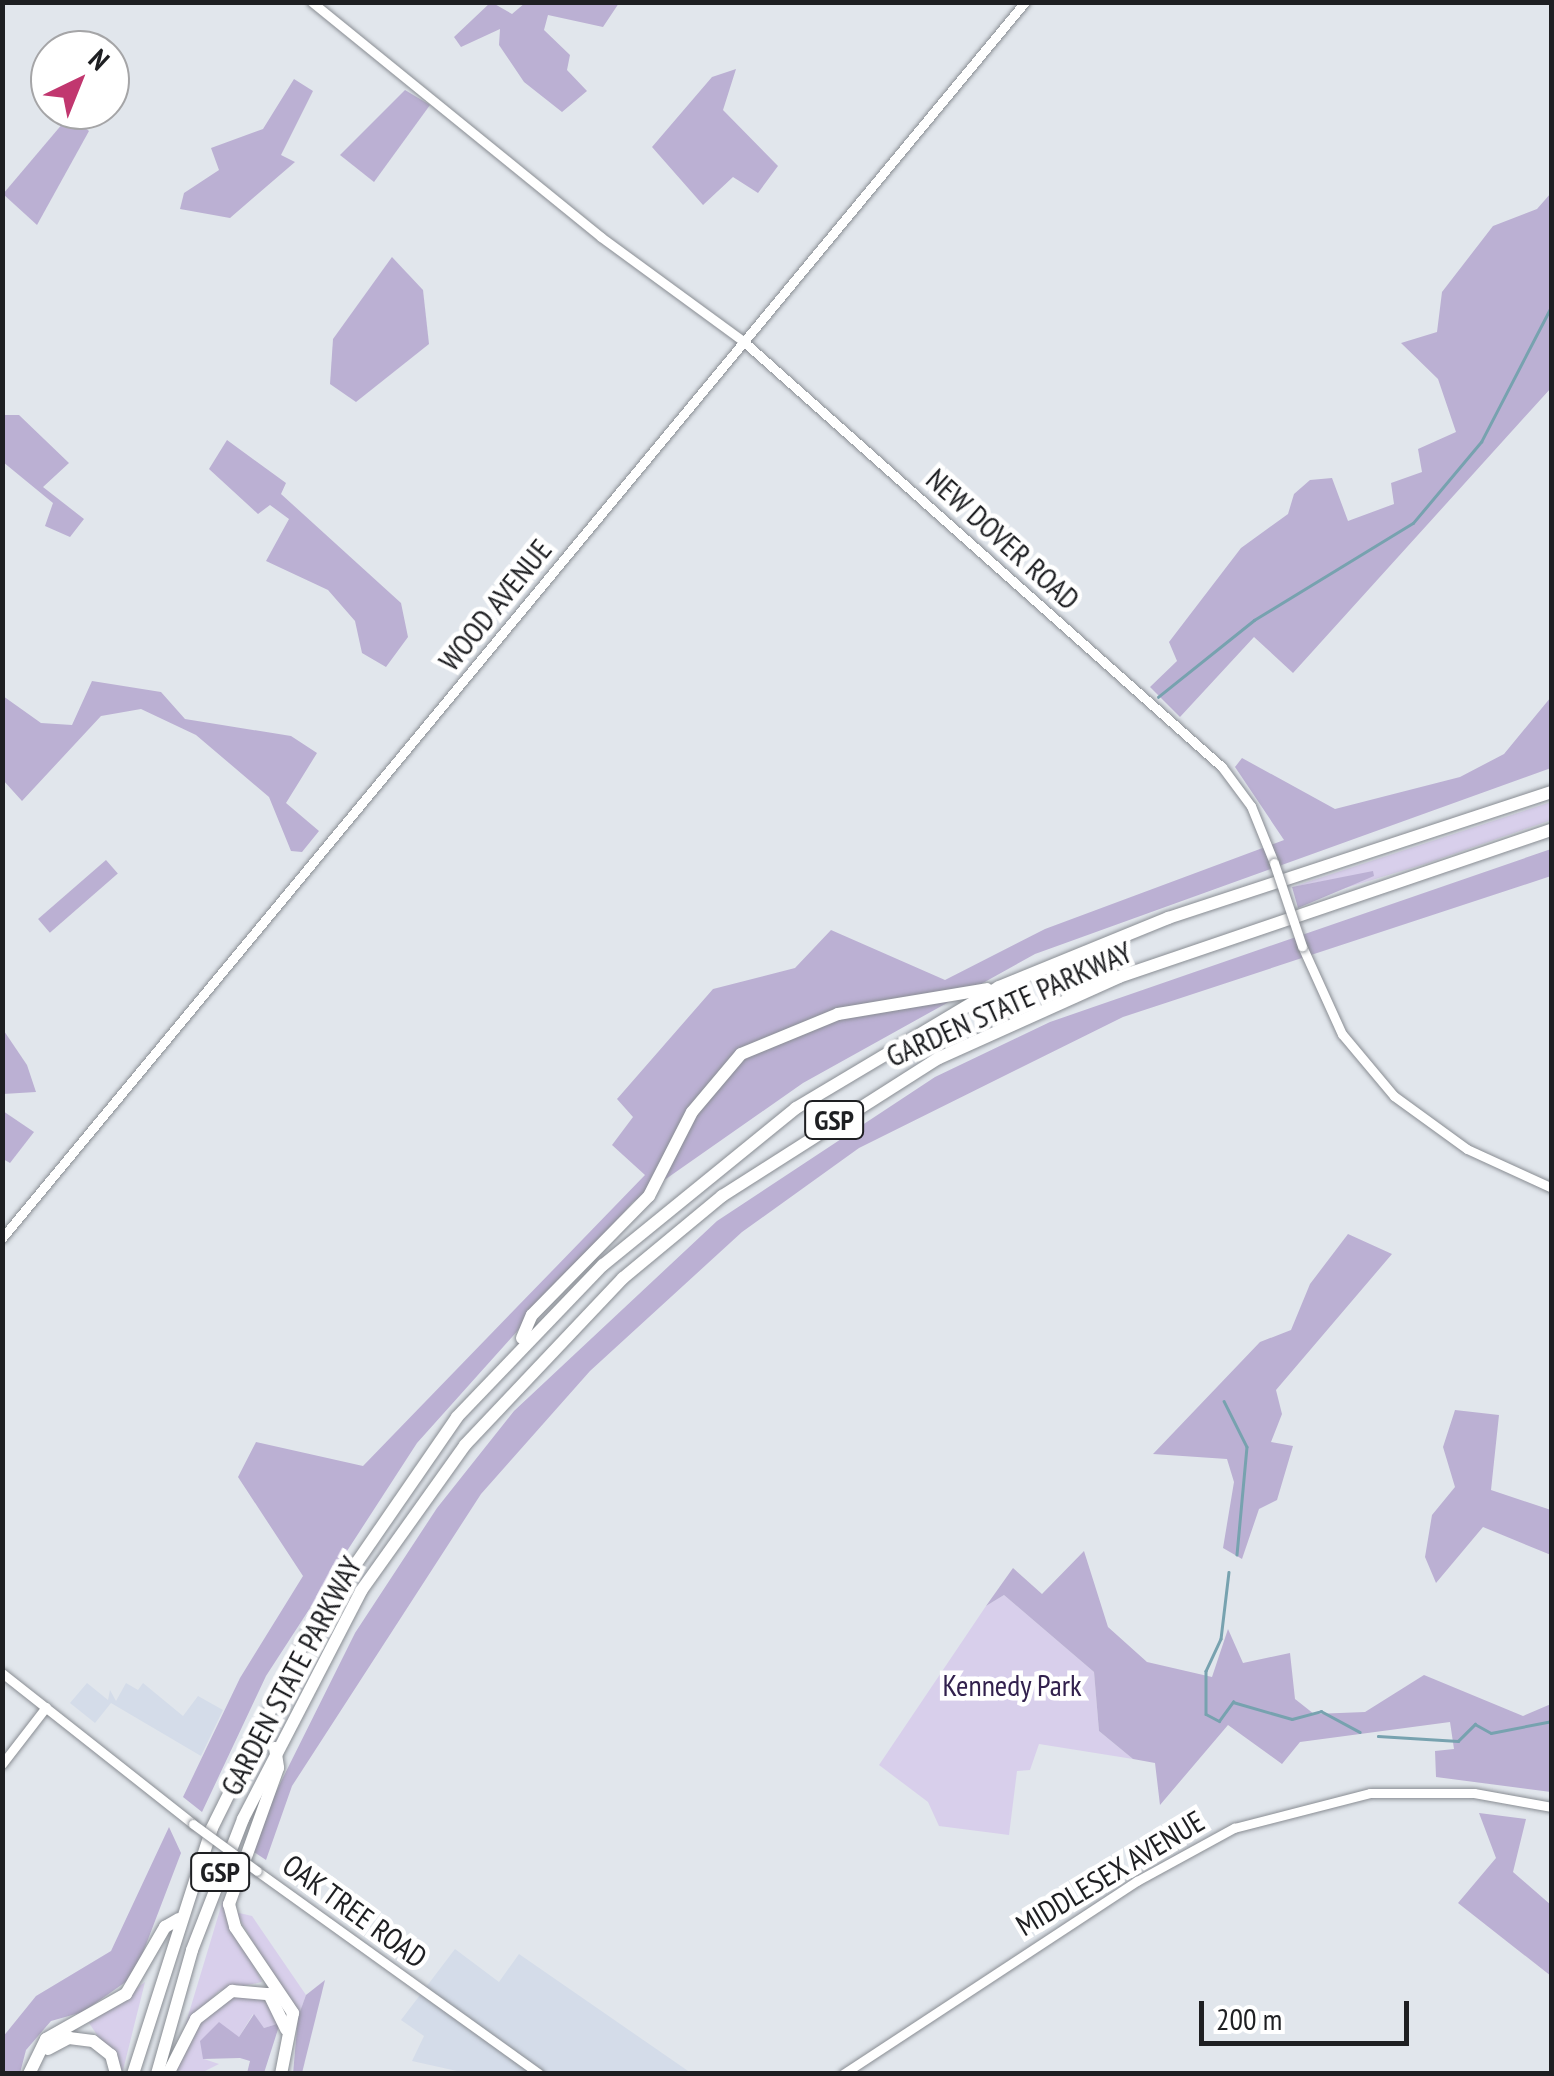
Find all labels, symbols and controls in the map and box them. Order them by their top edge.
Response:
north arrow [30,30,130,130]
text: N [81,40,118,78]
street label: NEW DOVER ROAD [919,461,1087,617]
street label: WOOD AVENUE [431,532,559,678]
street label: GARDEN STATE PARKWAY [881,934,1137,1074]
road number: GSP [804,1097,864,1143]
street label: GARDEN STATE PARKWAY [213,1551,369,1801]
park label: Kennedy Park [942,1667,1082,1703]
street label: MIDDLESEX AVENUE [1009,1802,1211,1944]
street label: OAK TREE ROAD [275,1846,435,1976]
road number: GSP [190,1849,250,1895]
scale bar [1204,1981,1414,2043]
text: 200 m [1216,1999,1282,2038]

